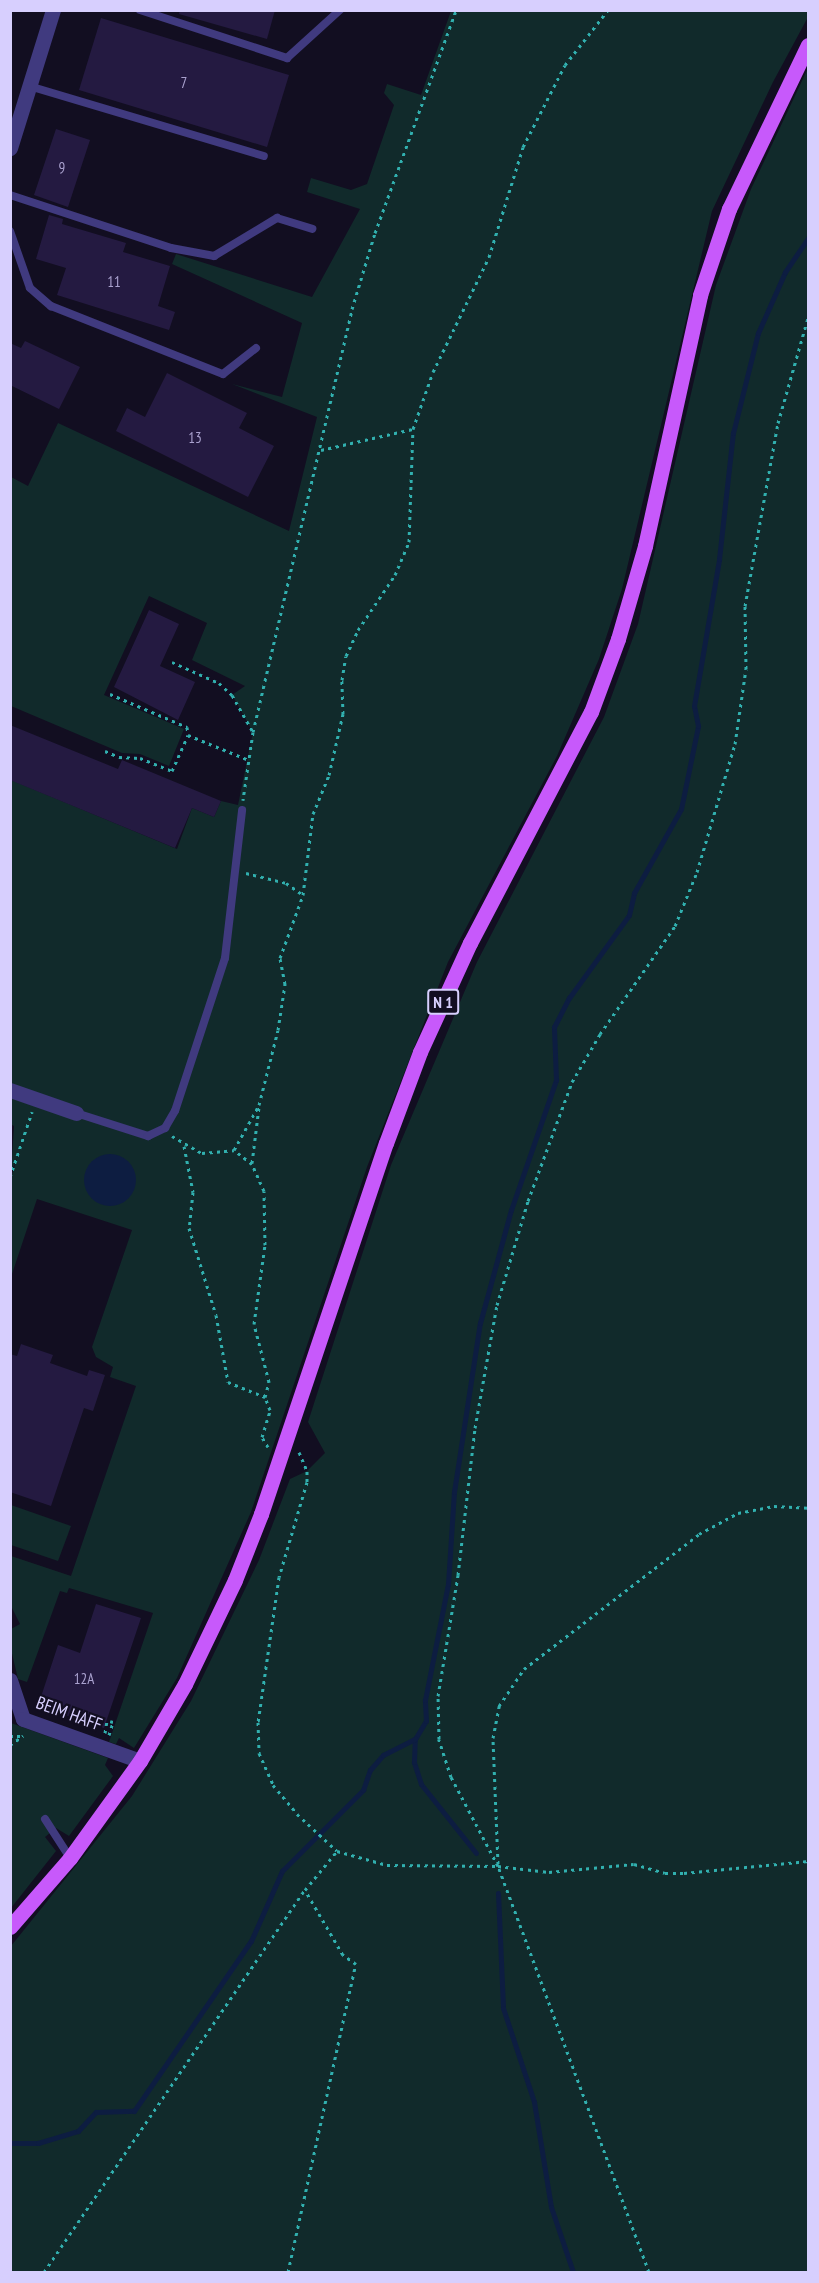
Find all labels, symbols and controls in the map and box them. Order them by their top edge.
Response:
house number: 7 [181,74,187,92]
house number: 9 [59,159,65,177]
house number: 11 [107,273,121,291]
house number: 13 [188,429,202,447]
road number: N 1 [426,989,460,1015]
house number: 12A [74,1670,94,1688]
street label: BEIM HAFF [33,1692,105,1736]

